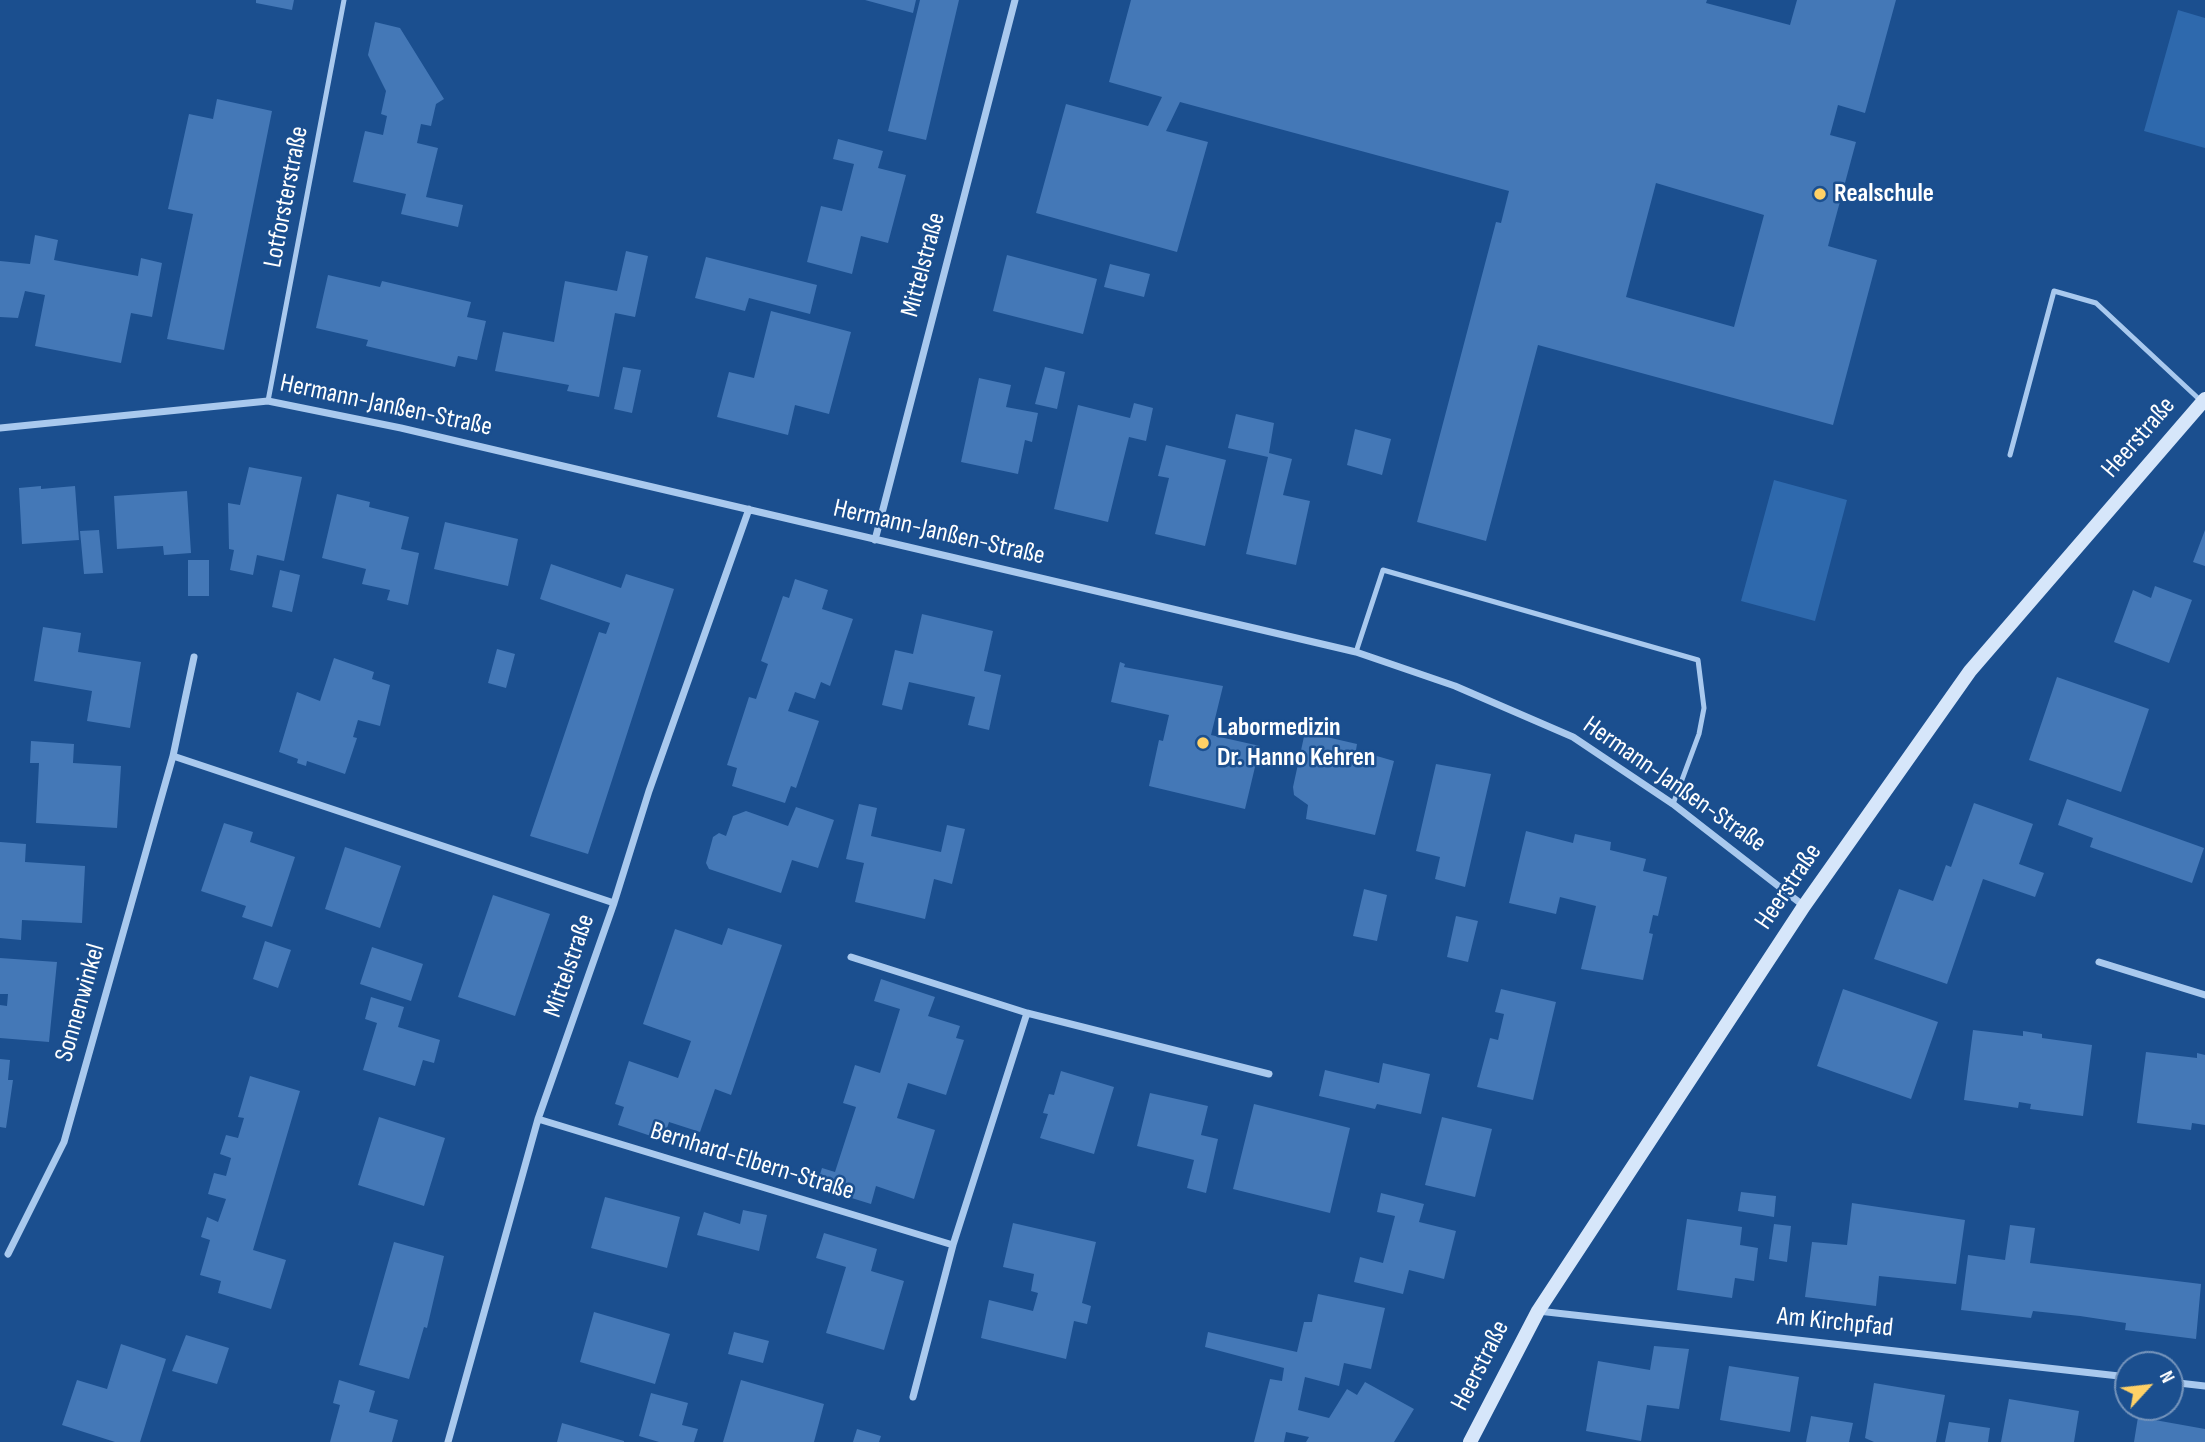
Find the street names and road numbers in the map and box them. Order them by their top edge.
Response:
street label: Lotforsterstraße [258,124,316,270]
street label: Mittelstraße [895,209,953,321]
street label: Hermann-Janßen-Straße [277,368,495,444]
street label: Heerstraße [2095,391,2183,485]
street label: Hermann-Janßen-Straße [830,494,1048,572]
street label: Hermann-Janßen-Straße [1577,710,1771,860]
street label: Heerstraße [1749,838,1829,936]
street label: Mittelstraße [538,910,602,1022]
street label: Sonnenwinkel [49,940,113,1066]
street label: Bernhard-Elbern-Straße [646,1116,858,1208]
street label: Am Kirchpfad [1775,1301,1895,1345]
street label: Heerstraße [1445,1316,1517,1416]

